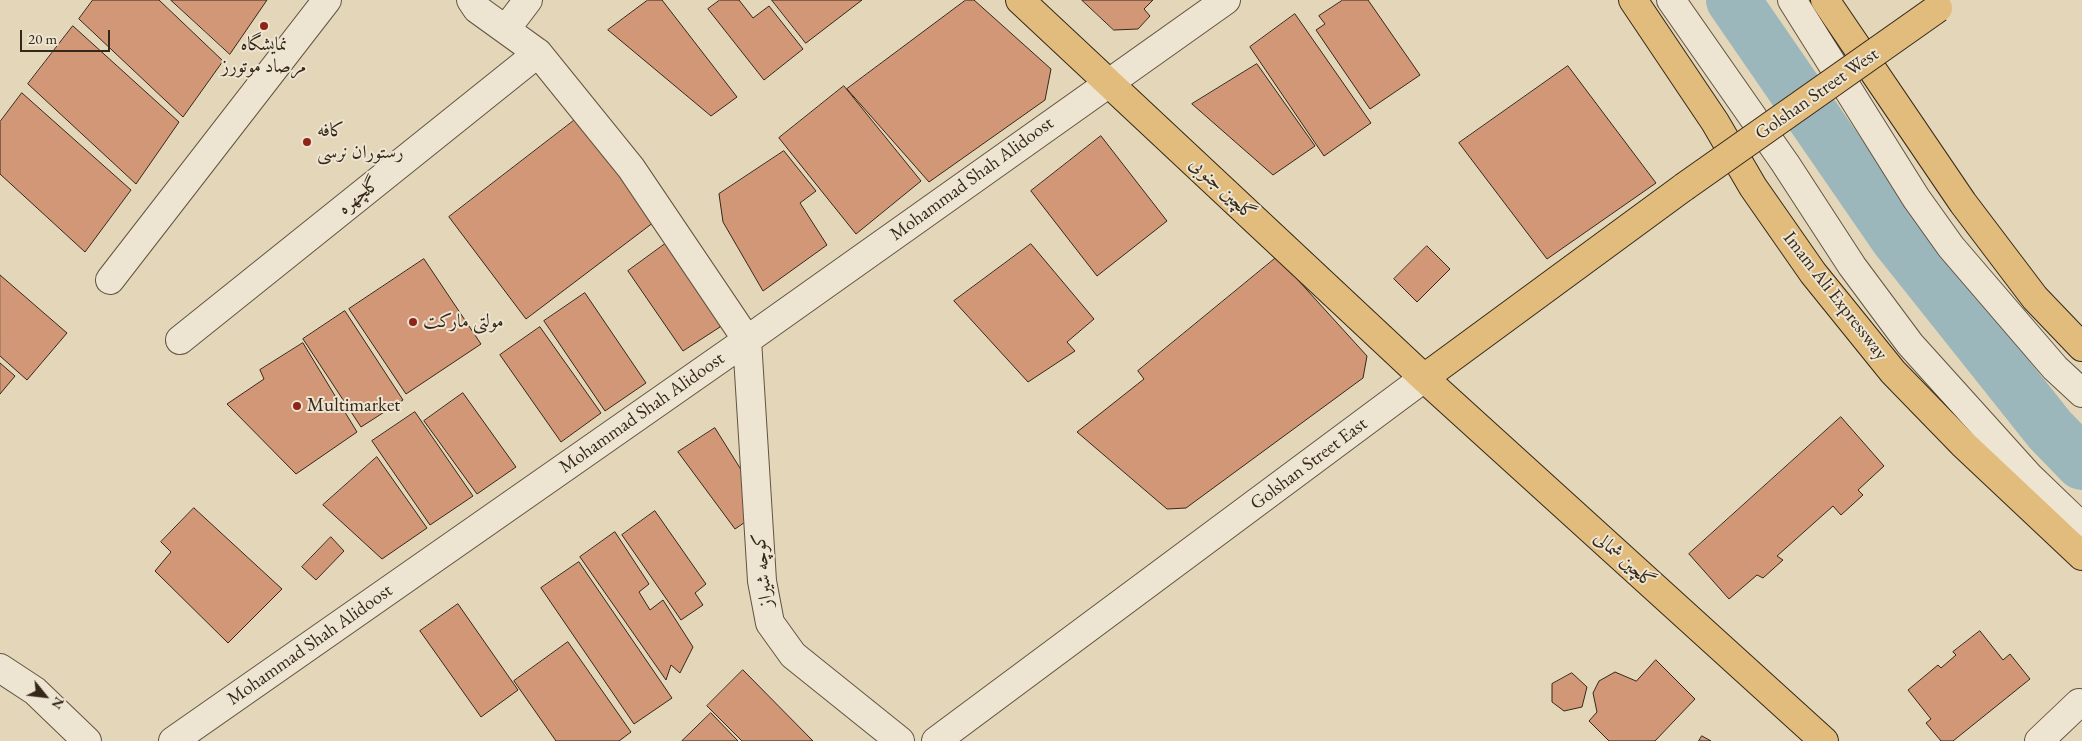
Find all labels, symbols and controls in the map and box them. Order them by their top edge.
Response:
scale bar [22,20,112,52]
marker: نمایشگاه مرصاد موتورز [258,20,270,32]
text: 20 m [28,29,57,48]
place label: نمایشگاه مرصاد موتورز [222,34,306,78]
street label: Golshan Street West [1751,43,1883,145]
street label: Mohammad Shah Alidoost [886,112,1058,246]
place label: کافه رستوران نرسی [317,120,404,164]
marker: کافه رستوران نرسی [301,136,313,148]
street label: گلچین جنوبی [1184,153,1260,225]
street label: گلچهره [333,172,385,220]
street label: Imam Ali Expressway [1778,227,1892,365]
place label: مولتی مارکت [423,311,504,333]
marker: مولتی مارکت [407,316,419,328]
street label: Mohammad Shah Alidoost [555,347,729,479]
place label: Multimarket [307,395,400,417]
marker: Multimarket [291,400,303,412]
street label: Golshan Street East [1246,413,1372,515]
street label: گلچین شمالی [1589,527,1659,593]
street label: کوچه شیراز [748,532,778,608]
street label: Mohammad Shah Alidoost [223,579,397,711]
north arrow [20,671,70,721]
text: N [48,694,69,713]

